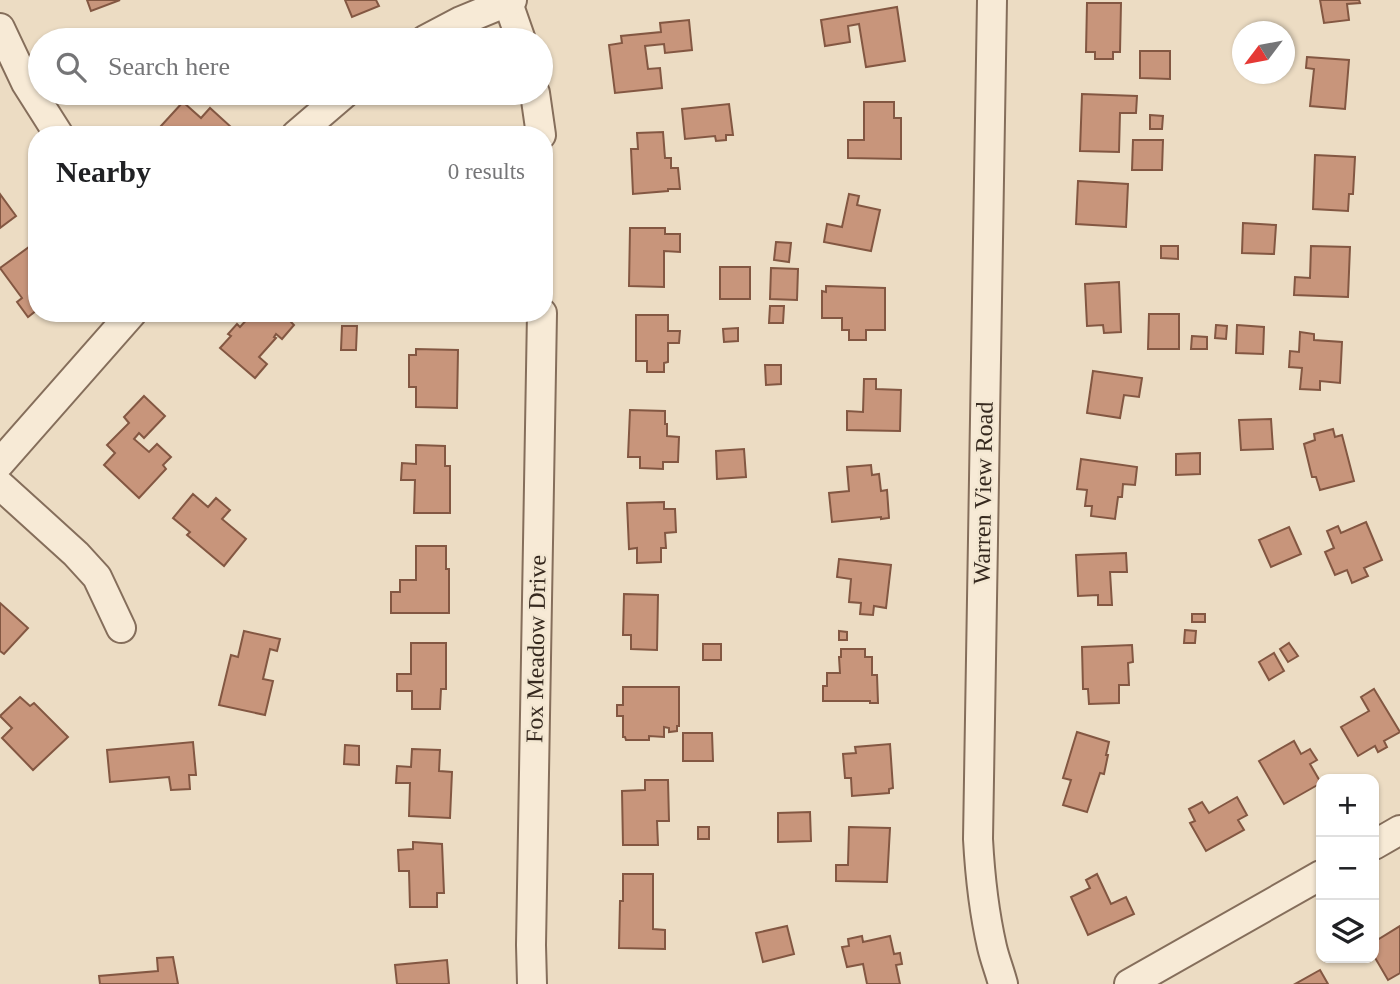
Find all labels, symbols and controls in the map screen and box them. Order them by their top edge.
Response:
north arrow [1232,21,1295,84]
search box [28,28,553,105]
icon: search [52,48,90,86]
text: Search here [108,52,230,81]
text: Nearby [56,155,151,188]
text: 0 results [448,159,525,184]
street label: Warren View Road [968,401,998,585]
street label: Fox Meadow Drive [521,555,551,743]
map controls [1316,774,1379,963]
button: + [1316,774,1379,837]
button: − [1316,837,1379,900]
button: layers [1316,900,1379,963]

